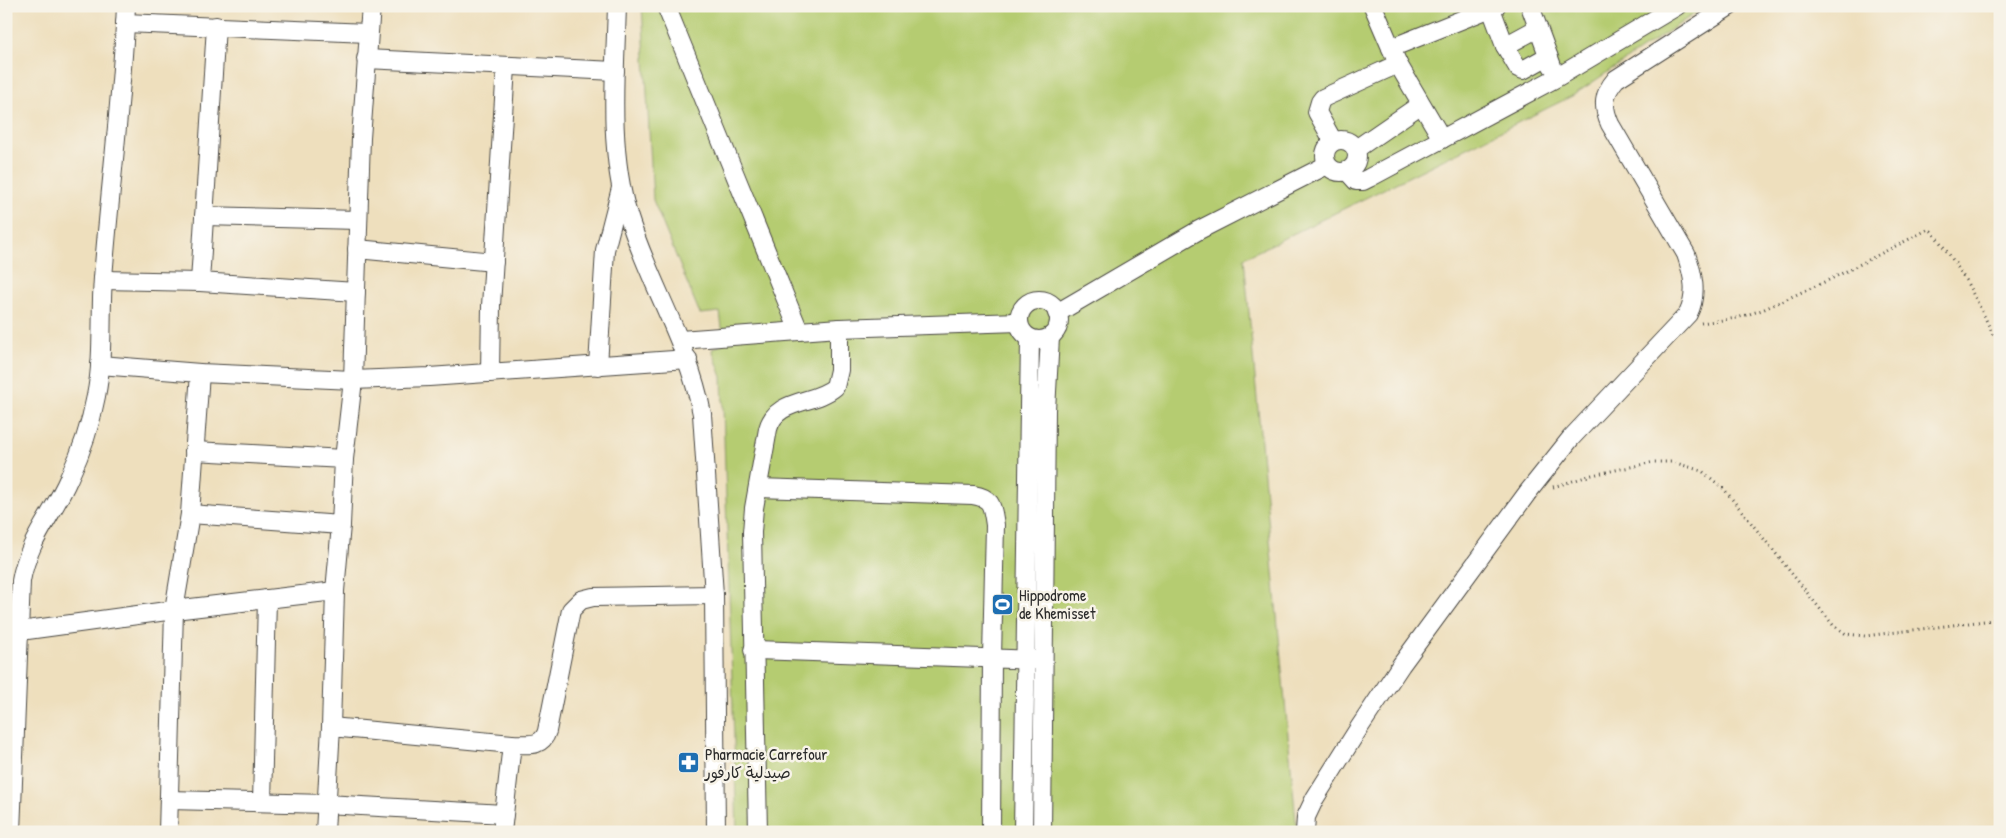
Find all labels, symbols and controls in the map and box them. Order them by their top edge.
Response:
place label: Hippodrome de Khemisset [1019,584,1096,624]
sports icon: Hippodrome de Khemisset [991,592,1015,616]
place label: Pharmacie Carrefour صيدلية كارفور [704,743,827,783]
pharmacy icon: Pharmacie Carrefour صيدلية كارفور [677,751,701,775]

